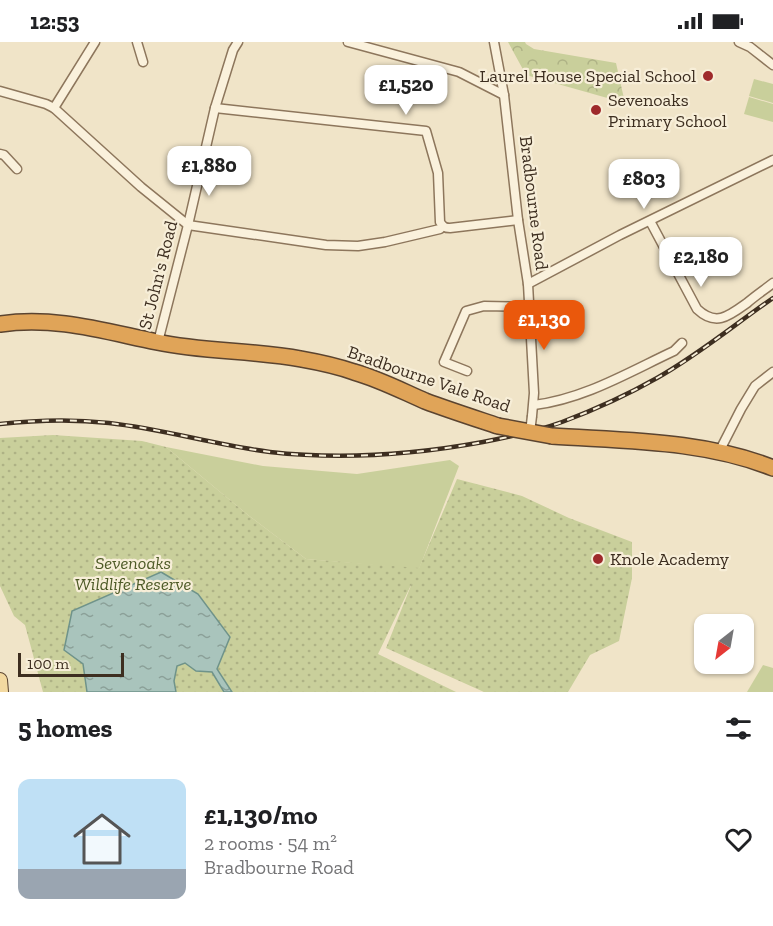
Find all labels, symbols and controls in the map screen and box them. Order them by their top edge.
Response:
text: 12:53 [30,8,79,35]
pin: £1,520 [357,65,455,116]
place label: Laurel House Special School [479,65,696,87]
marker: Laurel House Special School [701,69,715,83]
text: £1,520 [378,72,434,96]
place label: Sevenoaks Primary School [608,89,727,132]
marker: Sevenoaks Primary School [589,103,603,117]
street label: Bradbourne Road [515,135,553,271]
pin: £1,880 [160,146,258,197]
text: £1,880 [181,153,237,177]
pin: £803 [608,159,680,210]
text: £803 [623,166,665,190]
street label: St John's Road [134,218,182,332]
pin: £2,180 [652,237,750,288]
text: £2,180 [673,244,729,268]
pin: £1,130 [495,300,593,351]
text: £1,130 [518,307,570,331]
street label: Bradbourne Vale Road [345,341,514,417]
place label: Knole Academy [610,548,730,570]
park label: Sevenoaks Wildlife Reserve [75,552,191,595]
marker: Knole Academy [591,552,605,566]
north arrow [694,614,754,674]
map controls [694,614,754,674]
scale bar [18,650,124,678]
text: 100 m [27,654,69,673]
text: 5 homes [18,712,112,744]
icon: filters [722,712,755,745]
text: £1,130/mo [204,799,318,831]
icon: home [66,803,138,875]
icon: heart [722,823,755,856]
text: 2 rooms · 54 m² [204,831,337,855]
text: Bradbourne Road [204,855,354,879]

